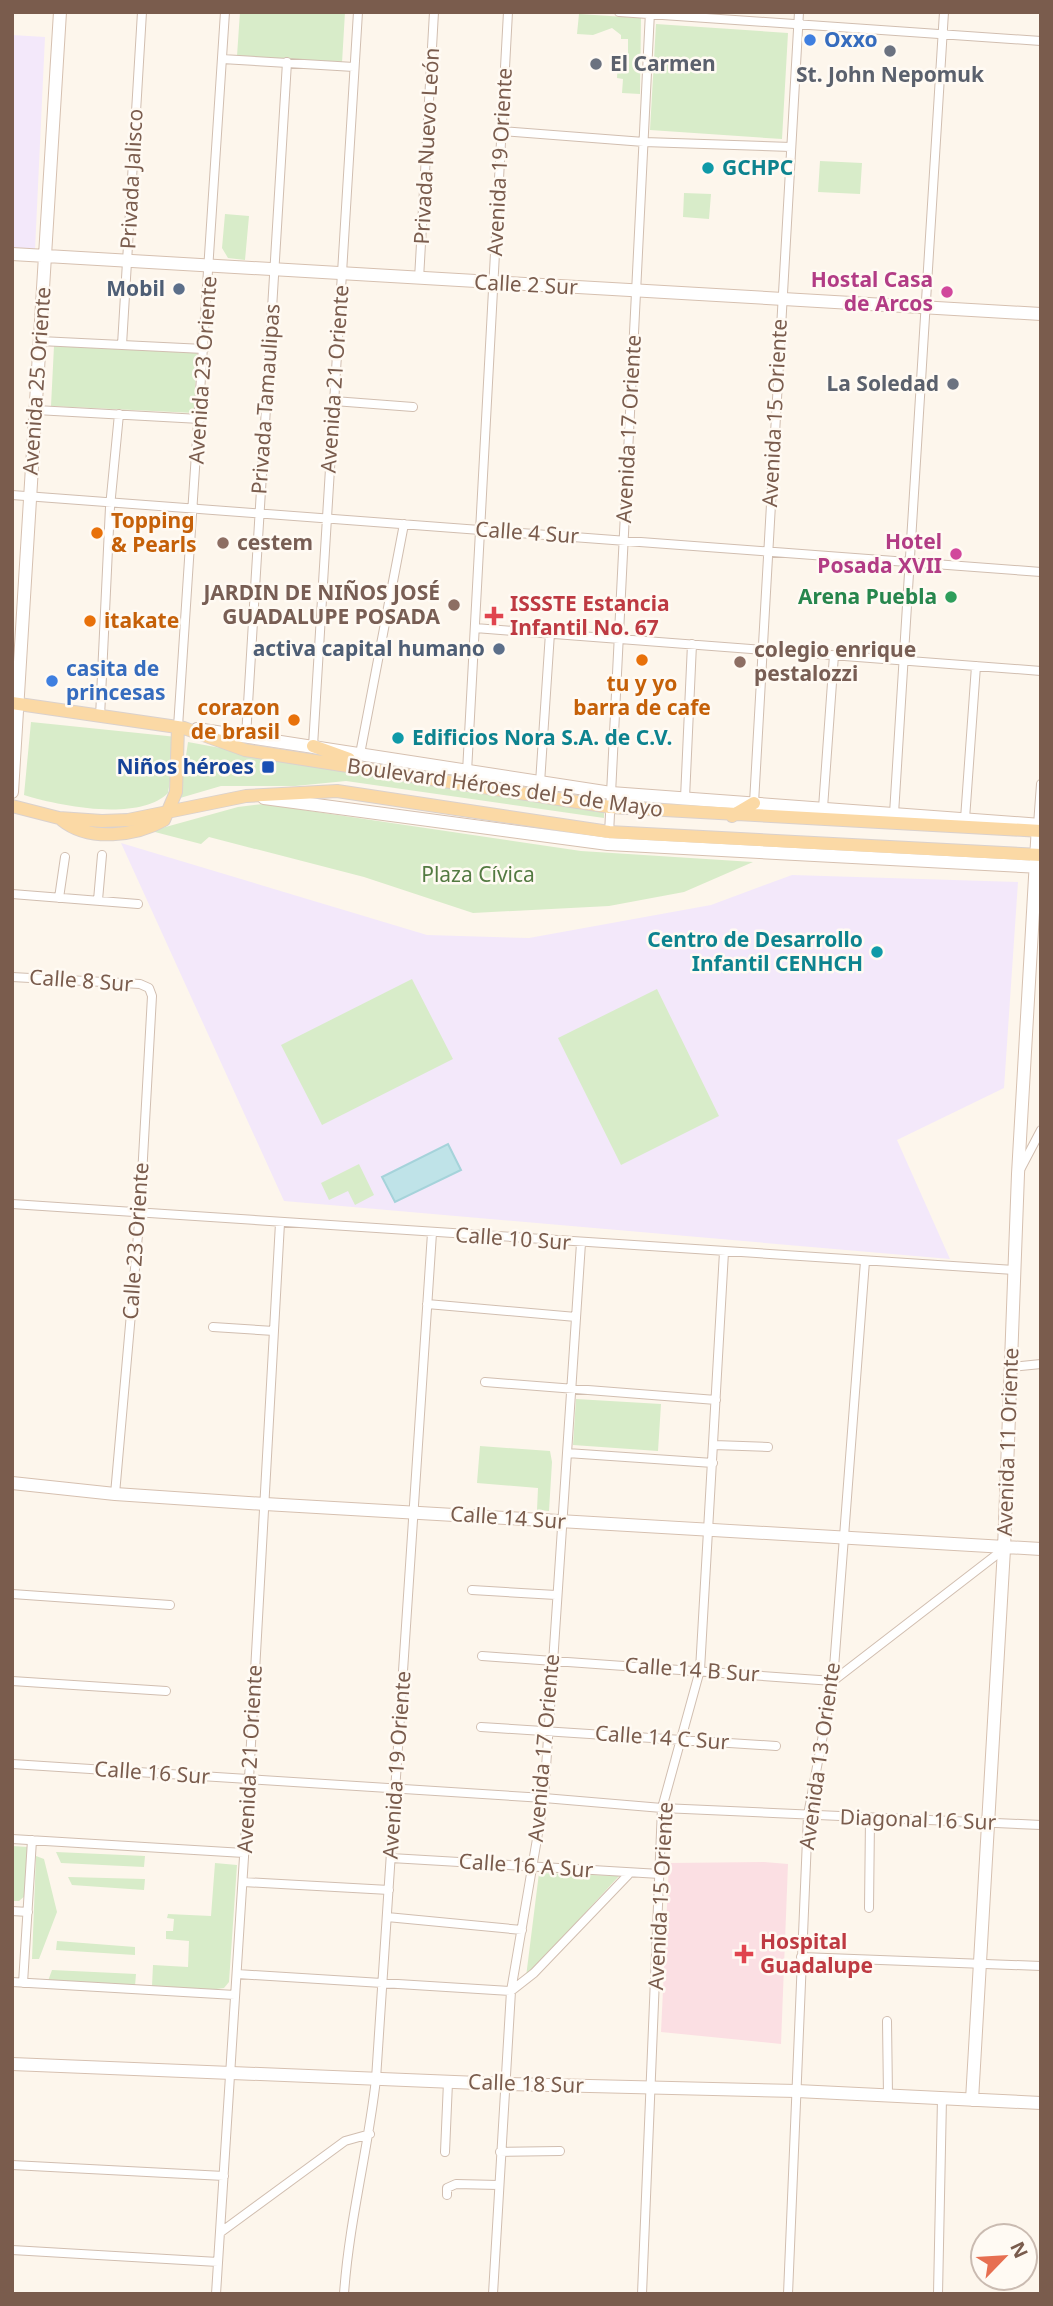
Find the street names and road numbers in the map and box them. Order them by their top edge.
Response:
street label: Privada Nuevo León [407,47,445,245]
street label: Avenida 19 Oriente [480,67,518,257]
street label: Privada Jalisco [113,108,149,250]
street label: Calle 2 Sur [473,267,579,301]
street label: Avenida 23 Oriente [181,275,223,465]
street label: Avenida 21 Oriente [313,284,355,474]
street label: Avenida 25 Oriente [15,286,57,476]
street label: Privada Tamaulipas [244,303,286,495]
street label: Avenida 15 Oriente [755,318,793,508]
street label: Avenida 17 Oriente [609,334,647,524]
street label: Calle 4 Sur [474,514,580,550]
street label: Boulevard Héroes del 5 de Mayo [345,751,665,823]
street label: Calle 8 Sur [28,962,134,998]
street label: Calle 23 Oriente [116,1161,154,1320]
street label: Calle 10 Sur [454,1220,572,1256]
street label: Avenida 11 Oriente [990,1347,1024,1537]
street label: Calle 14 Sur [449,1499,567,1535]
street label: Calle 14 B Sur [624,1650,761,1688]
street label: Avenida 17 Oriente [521,1653,565,1843]
street label: Avenida 13 Oriente [792,1660,846,1851]
street label: Avenida 21 Oriente [230,1664,268,1854]
street label: Avenida 19 Oriente [375,1670,417,1860]
street label: Calle 14 C Sur [594,1718,731,1756]
street label: Calle 16 Sur [93,1754,211,1790]
street label: Avenida 15 Oriente [641,1801,679,1991]
street label: Diagonal 16 Sur [839,1802,997,1836]
street label: Calle 16 A Sur [458,1846,595,1884]
street label: Calle 18 Sur [468,2067,585,2099]

